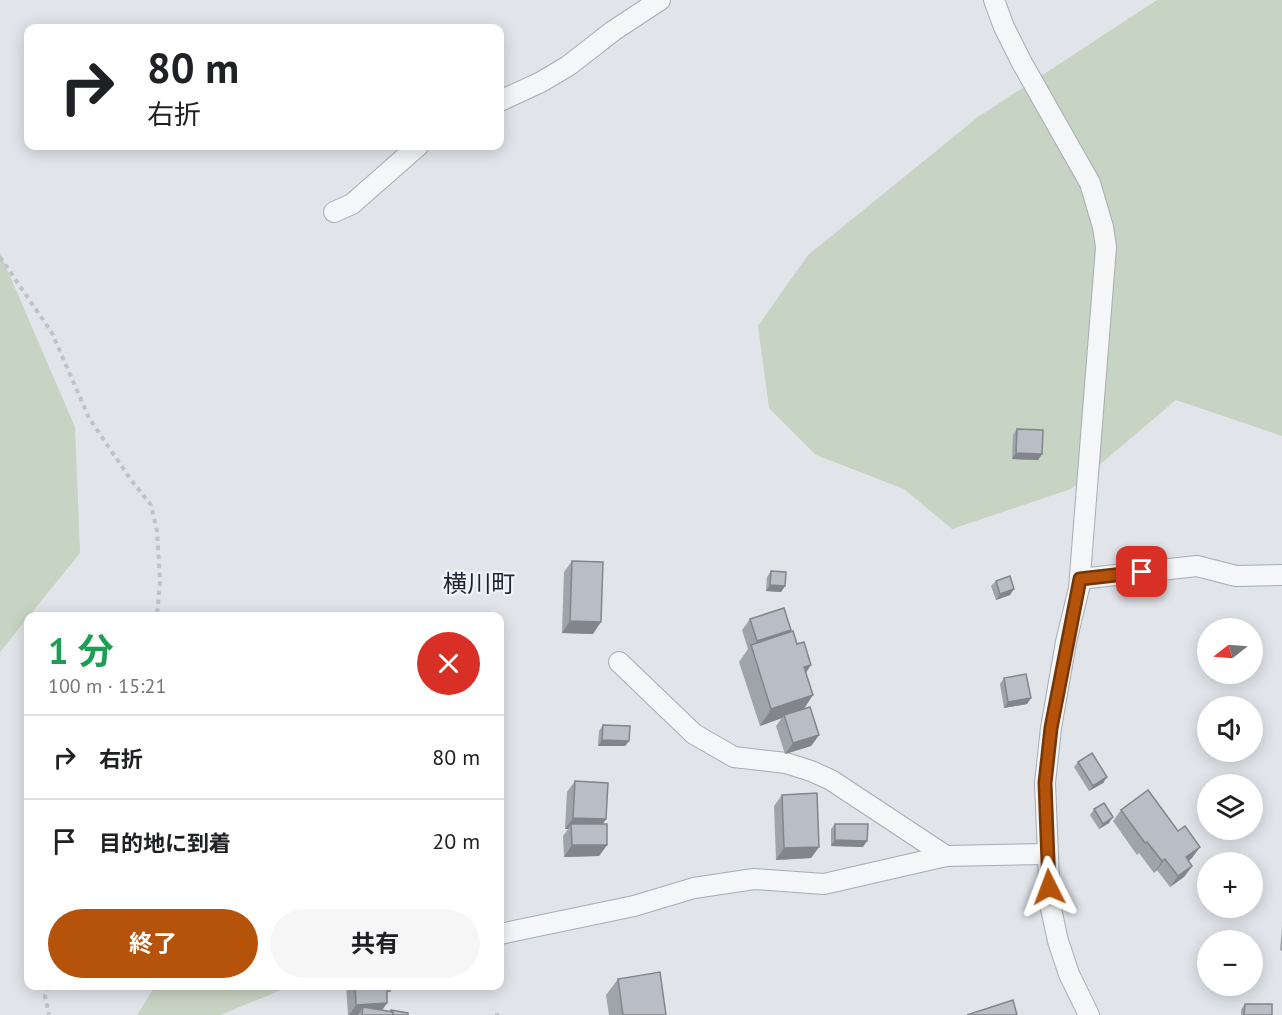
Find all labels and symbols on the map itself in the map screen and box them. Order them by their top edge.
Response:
pin [1116,546,1167,597]
district label: 横川町 [443,568,515,599]
north arrow [1197,618,1263,684]
position arrow [1017,855,1081,919]

